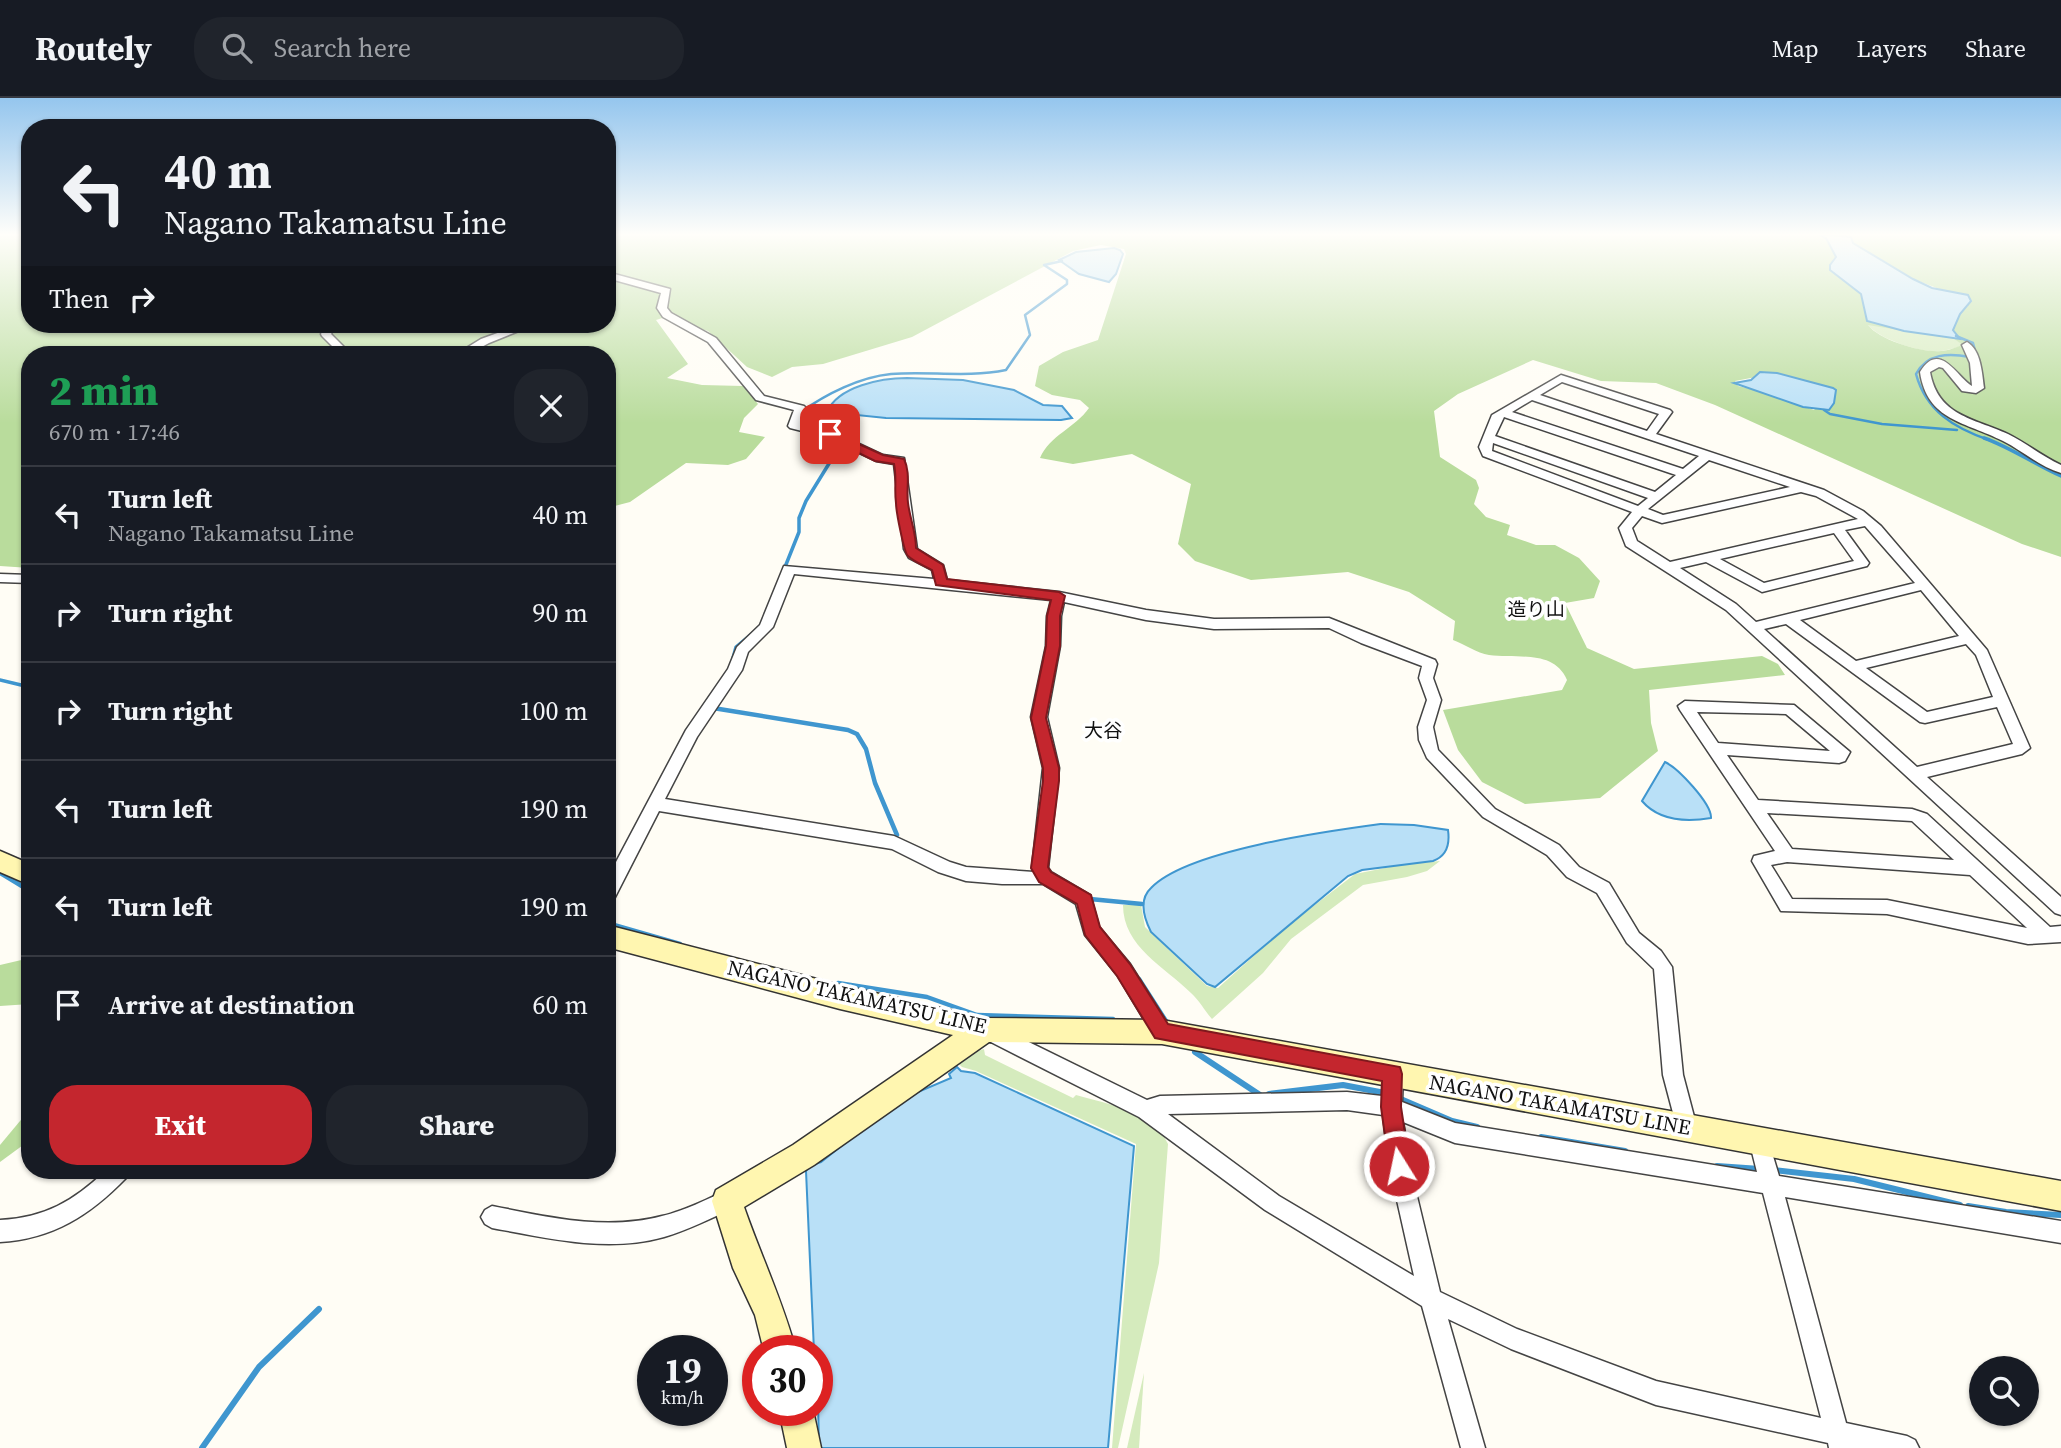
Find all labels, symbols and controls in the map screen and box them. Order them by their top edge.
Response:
search box [194,17,684,80]
text: Routely [35,26,152,71]
icon: search [218,29,256,67]
text: Search here [274,30,411,66]
text: Map [1772,32,1819,65]
text: Layers [1857,32,1927,65]
text: Share [1965,32,2026,65]
text: 40 m [164,137,272,204]
icon: left [49,147,140,238]
text: Nagano Takamatsu Line [164,201,507,245]
icon: right [123,280,161,318]
text: Then [49,281,109,317]
text: 2 min [49,361,159,419]
button: close [514,369,588,443]
pin [800,404,860,464]
icon: arrive [811,415,849,453]
text: 670 m · 17:46 [49,416,180,448]
text: Turn left [108,481,212,517]
icon: left [49,496,87,534]
text: 40 m [533,497,588,533]
text: Nagano Takamatsu Line [108,517,354,549]
icon: right [49,594,87,632]
text: Turn right [108,595,232,631]
text: 90 m [533,595,588,631]
district label: 造り山 [1507,596,1565,622]
icon: right [49,692,87,730]
text: Turn right [108,693,232,729]
text: 100 m [520,693,588,729]
district label: 大谷 [1084,717,1122,743]
icon: left [49,790,87,828]
text: Turn left [108,791,212,827]
text: 190 m [520,791,588,827]
icon: left [49,888,87,926]
text: Turn left [108,889,212,925]
text: 190 m [520,889,588,925]
street label: NAGANO TAKAMATSU LINE [725,953,990,1040]
icon: arrive [49,986,87,1024]
text: Arrive at destination [108,987,355,1023]
text: 60 m [533,987,588,1023]
street label: NAGANO TAKAMATSU LINE [1427,1067,1693,1142]
button: Exit [49,1085,312,1165]
button: Share [326,1085,588,1165]
position arrow [1362,1129,1436,1203]
speed limit sign: 30 [742,1335,833,1426]
text: 19 [664,1347,701,1395]
map controls [1969,1356,2039,1426]
button: search [1969,1356,2039,1426]
text: km/h [661,1385,704,1410]

